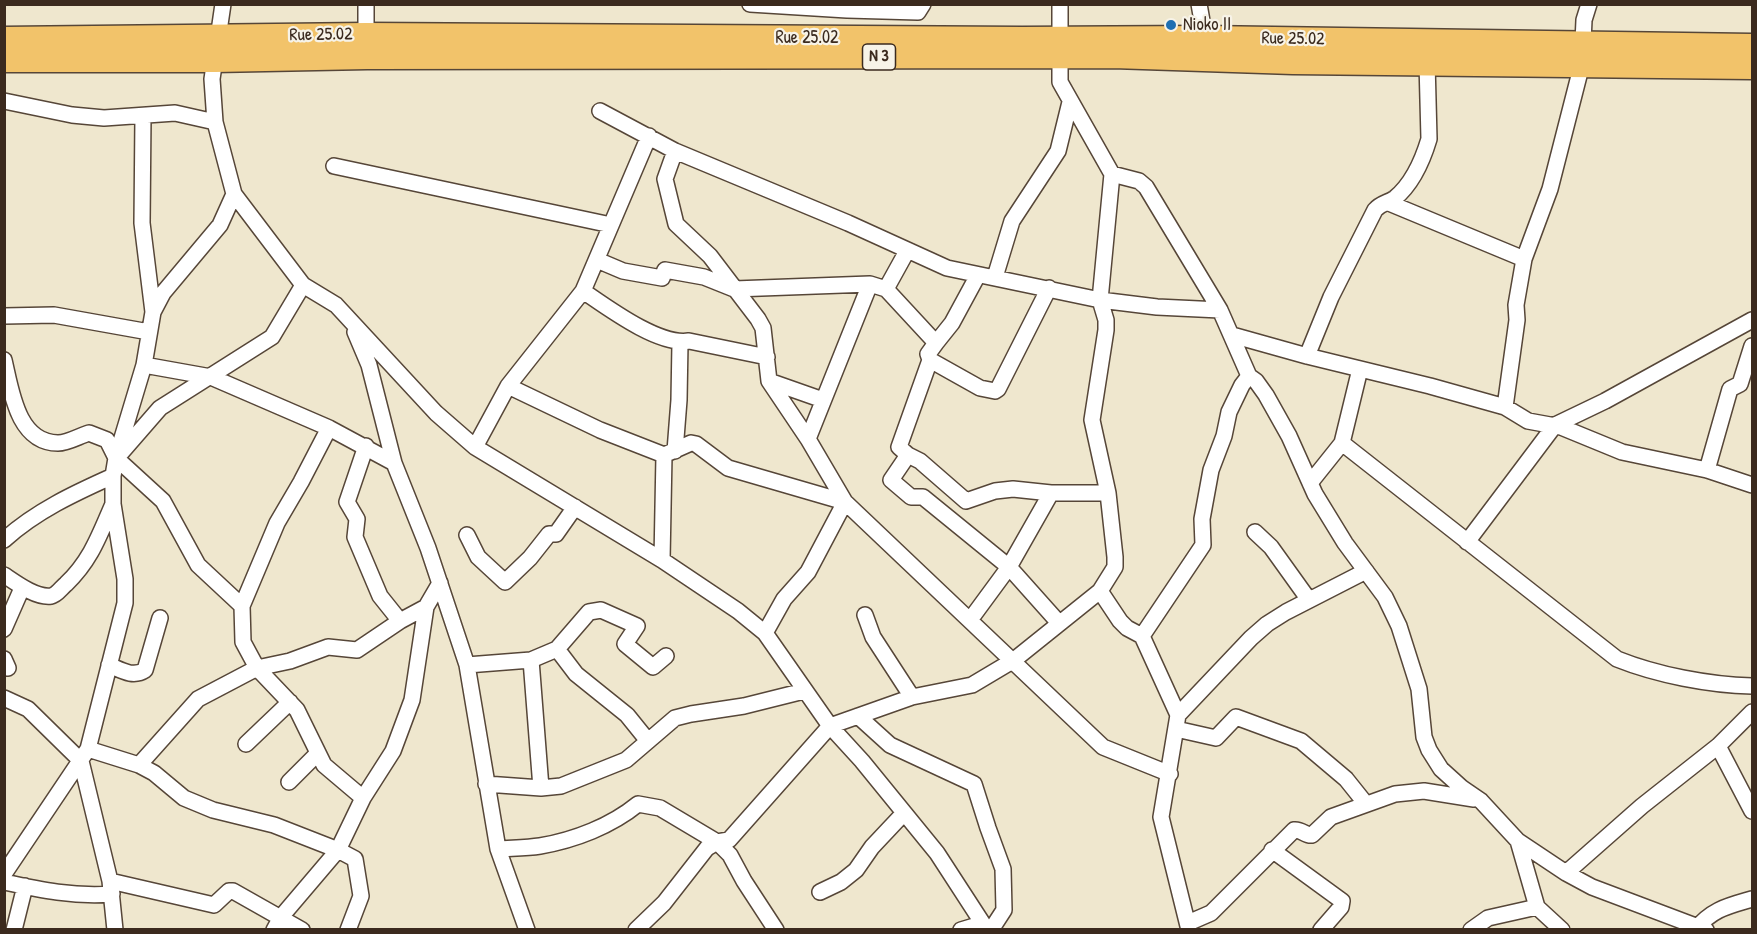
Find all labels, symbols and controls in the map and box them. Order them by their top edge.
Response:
place label: Nioko II [1183,14,1231,36]
marker: Nioko II [1164,18,1178,32]
street label: Rue 25.02 [289,24,353,46]
street label: Rue 25.02 [775,27,839,49]
street label: Rue 25.02 [1261,28,1325,50]
road number: N 3 [862,44,896,70]

